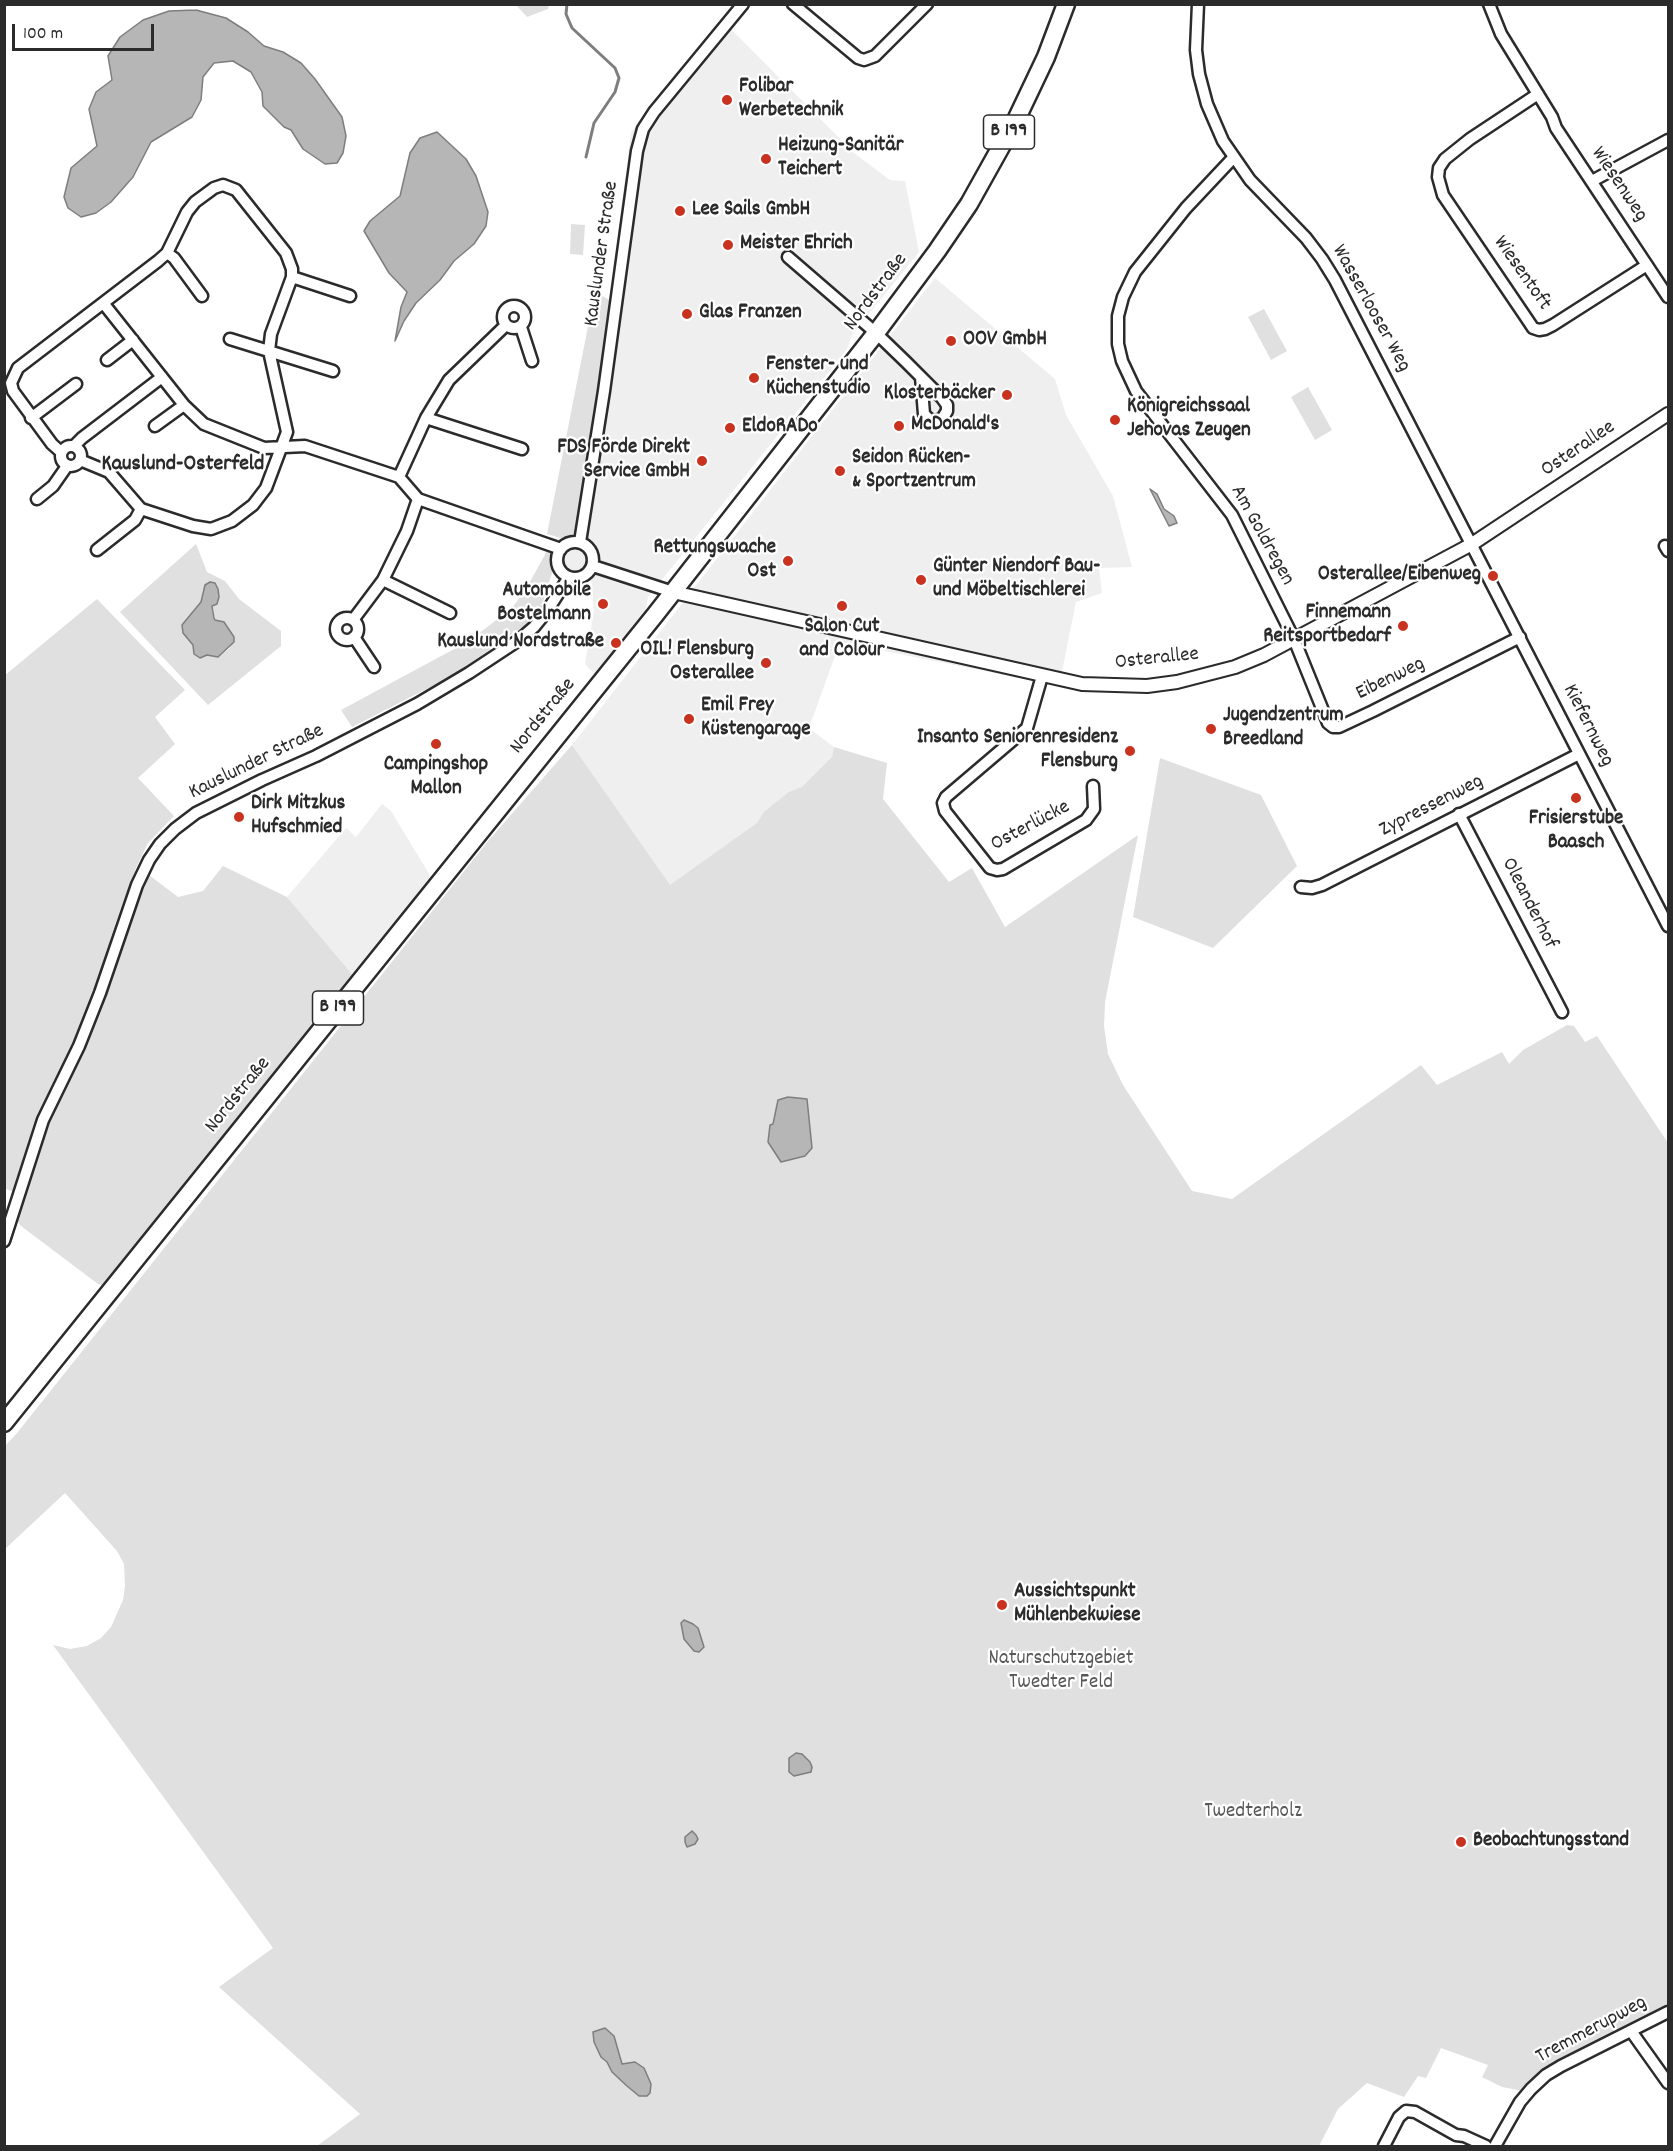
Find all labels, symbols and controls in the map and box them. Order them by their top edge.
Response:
scale bar [15,12,158,50]
text: 100 m [23,22,63,47]
place label: Folibar Werbetechnik [739,75,844,125]
marker: Folibar Werbetechnik [720,93,734,107]
road number: B 199 [984,115,1034,149]
place label: Heizung-Sanitär Teichert [778,134,904,184]
street label: Wiesenweg [1584,143,1652,227]
marker: Heizung-Sanitär Teichert [759,152,773,166]
street label: Kauslunder Straße [580,180,626,328]
place label: Lee Sails GmbH [692,198,810,224]
marker: Lee Sails GmbH [673,204,687,218]
place label: Meister Ehrich [740,232,853,258]
street label: Wiesentoft [1486,232,1556,316]
marker: Meister Ehrich [721,238,735,252]
street label: Wasserlooser Weg [1325,241,1415,377]
street label: Nordstraße [840,249,914,337]
place label: Glas Franzen [699,301,802,327]
marker: Glas Franzen [680,307,694,321]
place label: OOV GmbH [963,328,1047,354]
marker: OOV GmbH [944,334,958,348]
place label: Fenster- und Küchenstudio [766,353,870,403]
marker: Fenster- und Küchenstudio [747,371,761,385]
place label: Klosterbäcker [884,382,995,408]
marker: Klosterbäcker [1000,388,1014,402]
place label: Königreichssaal Jehovas Zeugen [1127,395,1251,445]
place label: McDonald's [911,413,999,439]
marker: Königreichssaal Jehovas Zeugen [1108,413,1122,427]
place label: EldoRADo [742,415,818,441]
street label: Osterallee [1537,416,1621,484]
marker: McDonald's [892,419,906,433]
marker: EldoRADo [723,421,737,435]
place label: FDS Förde Direkt Service GmbH [557,436,690,486]
place label: Seidon Rücken- & Sportzentrum [852,446,976,496]
district label: Kauslund-Osterfeld [102,453,264,479]
marker: FDS Förde Direkt Service GmbH [695,454,709,468]
marker: Seidon Rücken- & Sportzentrum [833,464,847,478]
street label: Am Goldregen [1223,481,1299,591]
place label: Rettungswache Ost [654,536,776,586]
marker: Rettungswache Ost [781,554,795,568]
place label: Günter Niendorf Bau- und Möbeltischlerei [933,555,1100,605]
place label: Osterallee/Eibenweg [1318,563,1481,589]
marker: Osterallee/Eibenweg [1486,569,1500,583]
marker: Günter Niendorf Bau- und Möbeltischlerei [914,573,928,587]
place label: Automobile Bostelmann [497,579,591,629]
marker: Automobile Bostelmann [596,597,610,611]
marker: Salon Cut and Colour [835,599,849,613]
place label: Finnemann Reitsportbedarf [1263,601,1391,651]
place label: Salon Cut and Colour [799,615,885,665]
marker: Finnemann Reitsportbedarf [1396,619,1410,633]
place label: Kauslund Nordstraße [437,630,604,656]
marker: Kauslund Nordstraße [609,636,623,650]
place label: OIL! Flensburg Osterallee [640,638,754,688]
street label: Osterallee [1114,643,1200,677]
street label: Eibenweg [1353,653,1429,707]
marker: OIL! Flensburg Osterallee [759,656,773,670]
street label: Nordstraße [506,674,582,760]
street label: Kiefernweg [1556,681,1618,771]
place label: Emil Frey Küstengarage [701,694,810,744]
place label: Jugendzentrum Breedland [1223,704,1344,754]
marker: Emil Frey Küstengarage [682,712,696,726]
street label: Kauslunder Straße [186,720,328,806]
marker: Jugendzentrum Breedland [1204,722,1218,736]
place label: Insanto Seniorenresidenz Flensburg [917,726,1118,776]
marker: Campingshop Mallon [429,737,443,751]
marker: Insanto Seniorenresidenz Flensburg [1123,744,1137,758]
place label: Campingshop Mallon [384,753,488,803]
street label: Zypressenweg [1376,770,1488,844]
marker: Frisierstube Baasch [1569,791,1583,805]
place label: Dirk Mitzkus Hufschmied [251,792,345,842]
street label: Osterlücke [987,796,1075,858]
place label: Frisierstube Baasch [1529,807,1623,857]
marker: Dirk Mitzkus Hufschmied [232,810,246,824]
street label: Oleanderhof [1494,854,1562,954]
road number: B 199 [312,991,364,1025]
street label: Nordstraße [201,1053,277,1139]
place label: Aussichtspunkt Mühlenbekwiese [1014,1580,1141,1630]
marker: Aussichtspunkt Mühlenbekwiese [995,1598,1009,1612]
park label: Naturschutzgebiet Twedter Feld [989,1647,1133,1697]
park label: Twedterholz [1204,1800,1302,1826]
place label: Beobachtungsstand [1473,1829,1629,1855]
marker: Beobachtungsstand [1454,1835,1468,1849]
street label: Tremmerupweg [1532,1991,1652,2071]

